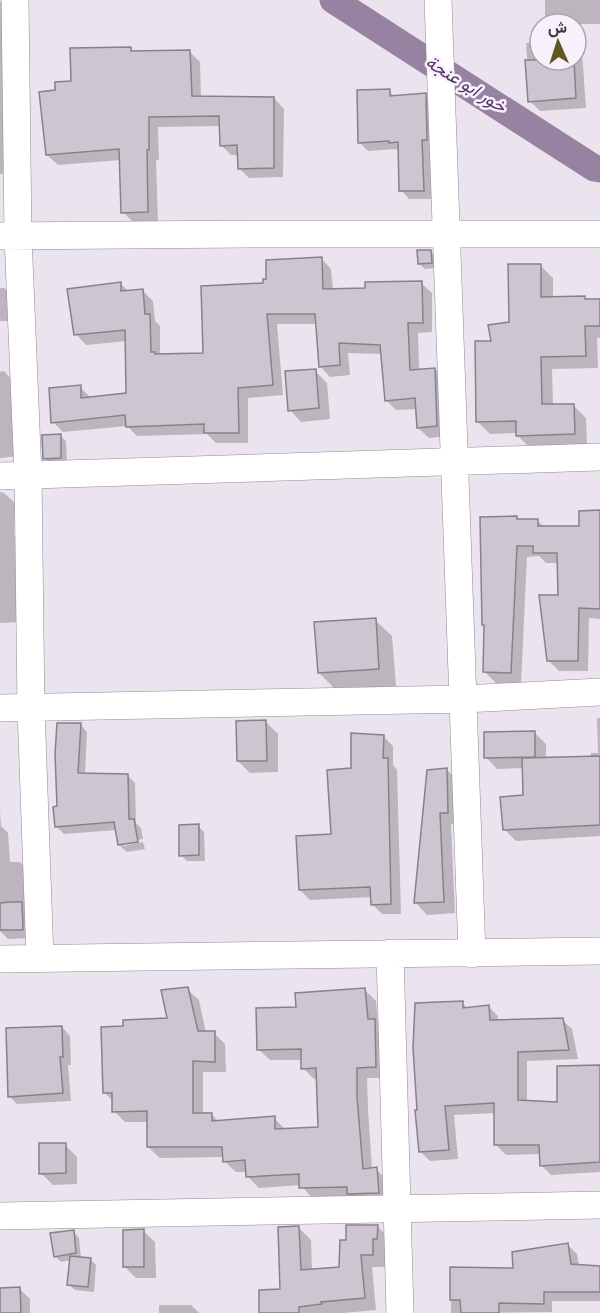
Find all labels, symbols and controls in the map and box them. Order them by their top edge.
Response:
north arrow [528,12,588,72]
text: ش [547,17,567,39]
water label: خور ابو عنجة [421,50,512,119]

